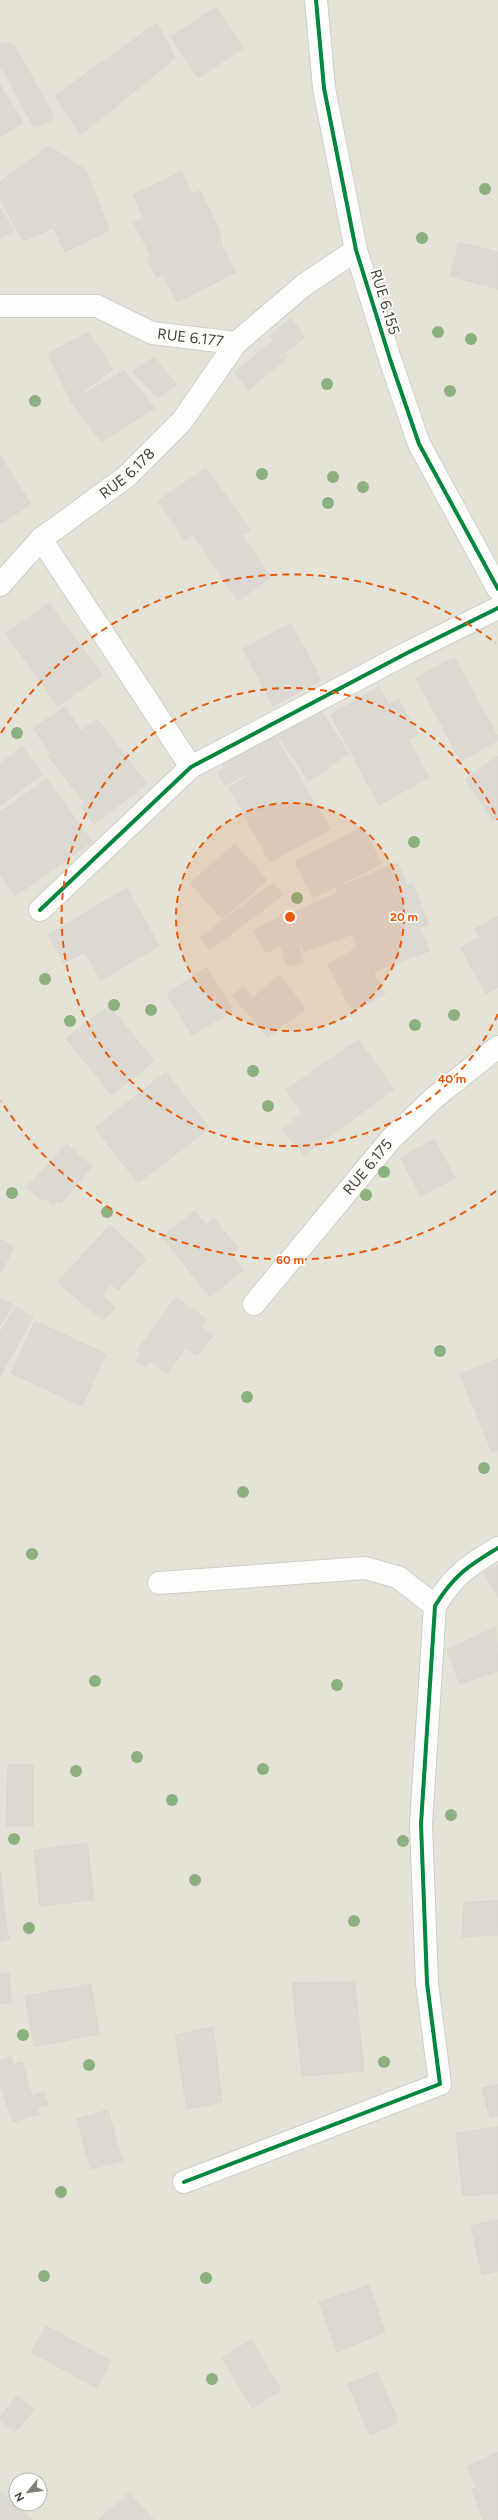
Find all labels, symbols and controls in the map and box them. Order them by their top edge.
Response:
street label: RUE 6.155 [367,267,403,337]
street label: RUE 6.177 [156,325,225,350]
street label: RUE 6.178 [96,444,159,502]
centre of rings [283,910,297,924]
text: 20 m [390,910,418,924]
text: 40 m [438,1072,466,1086]
street label: RUE 6.175 [339,1135,396,1199]
text: 60 m [276,1253,304,1267]
north arrow [8,2472,48,2512]
text: N [12,2490,27,2503]

